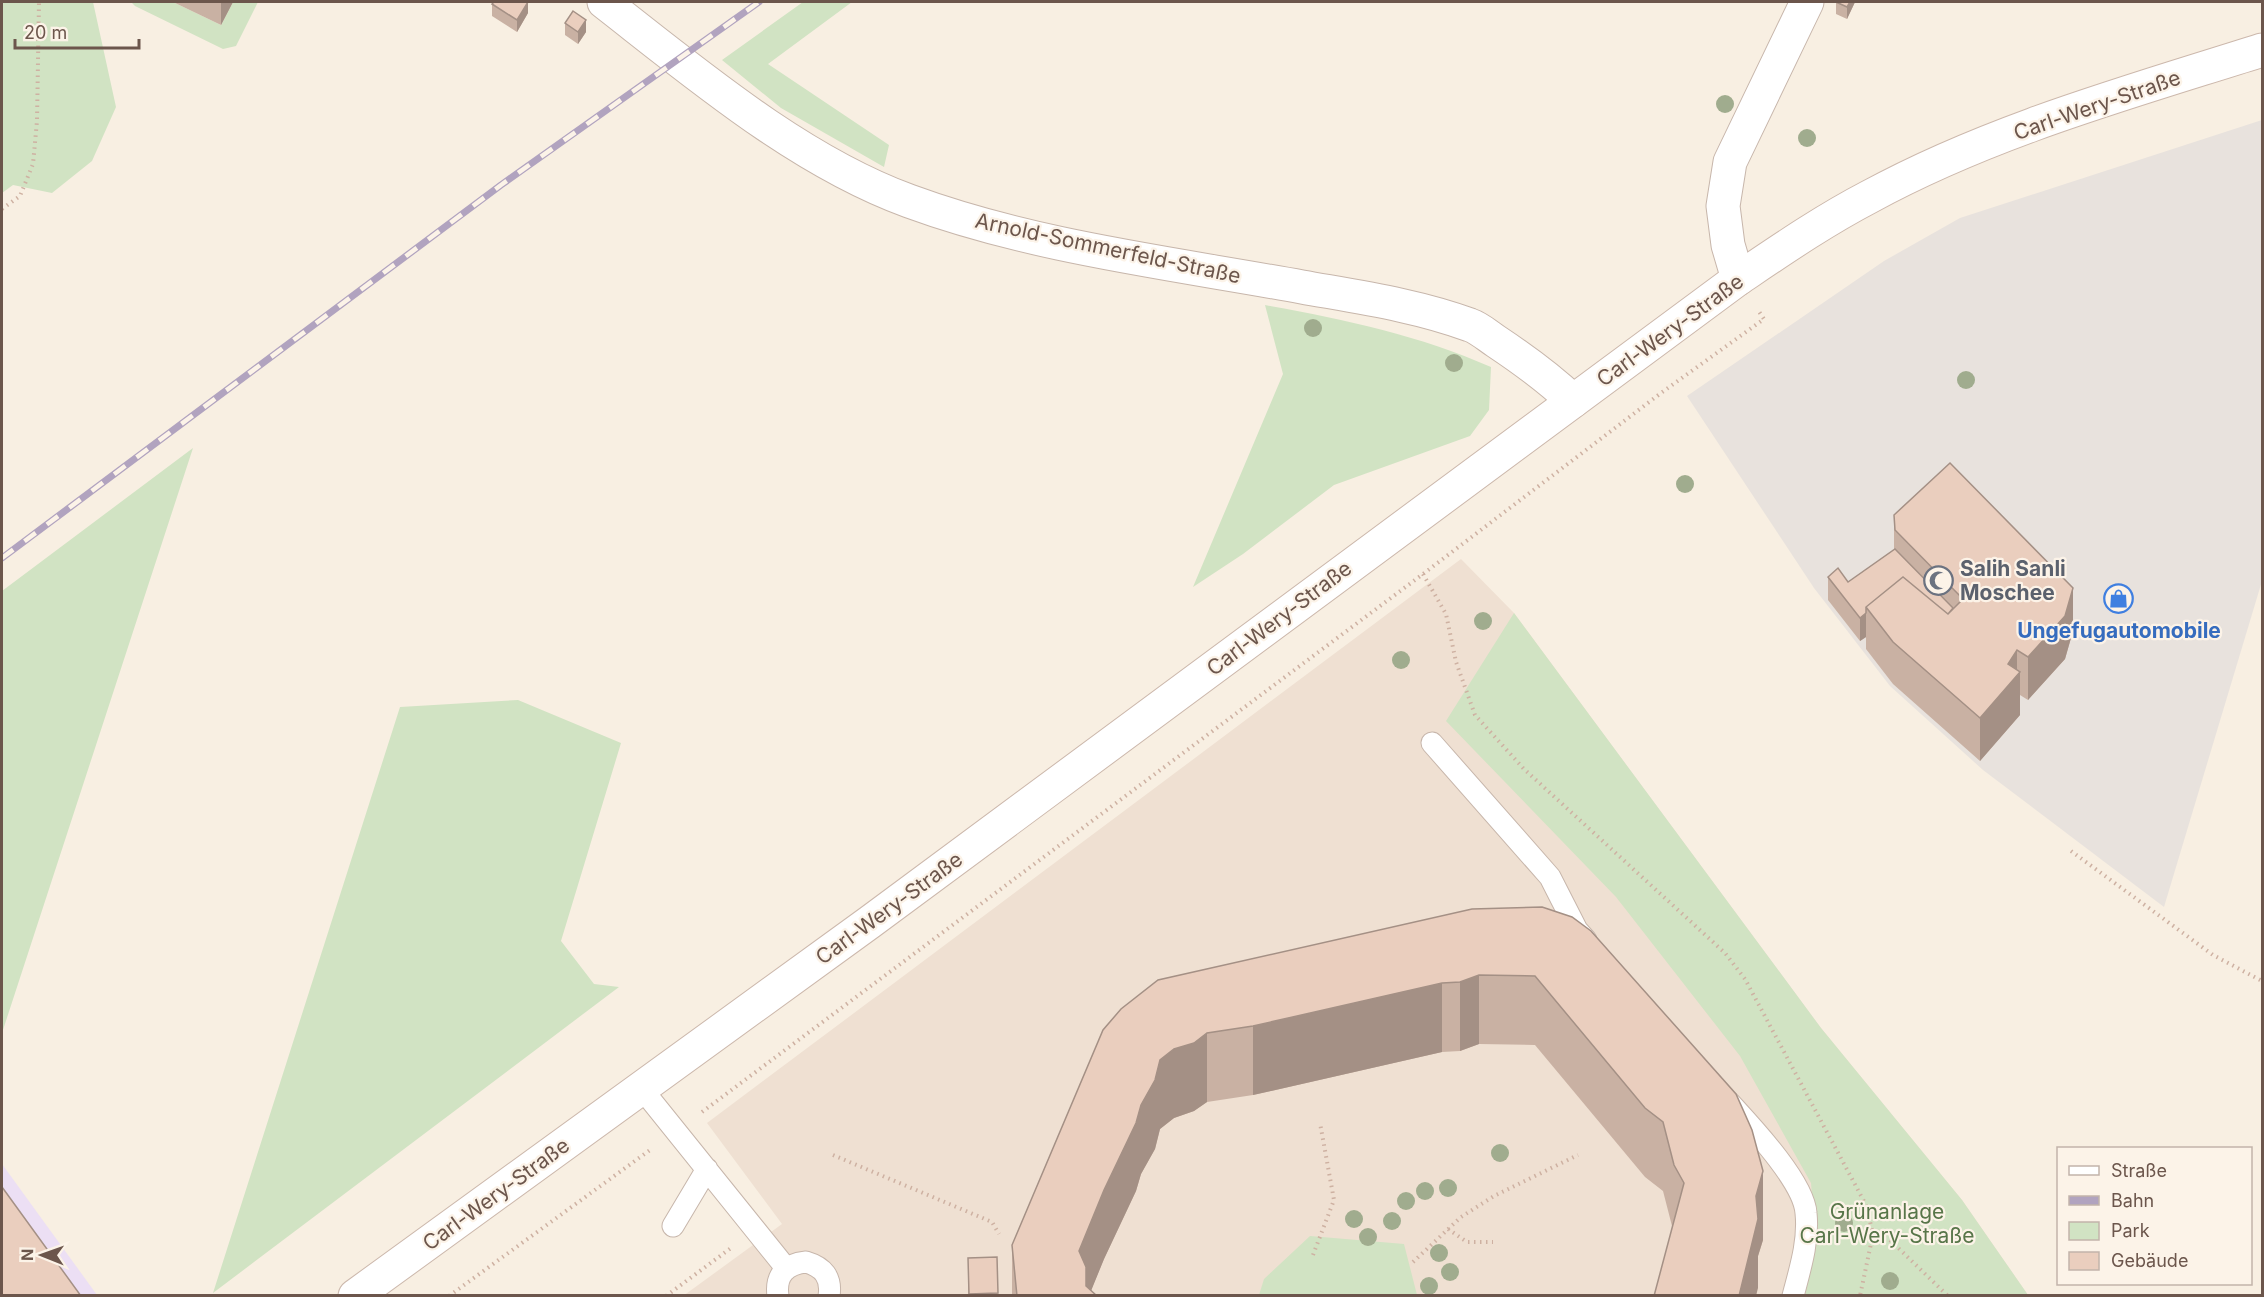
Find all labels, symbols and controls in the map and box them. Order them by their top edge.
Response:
scale bar [15,12,140,50]
text: 20 m [24,22,67,43]
street label: Carl-Wery-Straße [2010,65,2184,145]
street label: Arnold-Sommerfeld-Straße [973,208,1243,288]
street label: Carl-Wery-Straße [1592,268,1748,392]
street label: Carl-Wery-Straße [1202,555,1356,681]
place label: Salih Sanli Moschee [1960,556,2066,605]
mosque icon: Salih Sanli Moschee [1923,564,1955,596]
shop icon: Ungefugautomobile [2103,583,2135,615]
place label: Ungefugautomobile [2017,618,2221,643]
street label: Carl-Wery-Straße [811,846,967,970]
street label: Carl-Wery-Straße [418,1132,574,1256]
legend [2057,1147,2252,1285]
text: Straße [2111,1160,2167,1181]
text: Bahn [2111,1190,2154,1211]
park label: Grünanlage Carl-Wery-Straße [1799,1199,1975,1248]
text: Park [2111,1220,2150,1241]
north arrow [12,1225,72,1285]
text: N [17,1248,37,1261]
text: Gebäude [2111,1250,2188,1271]

